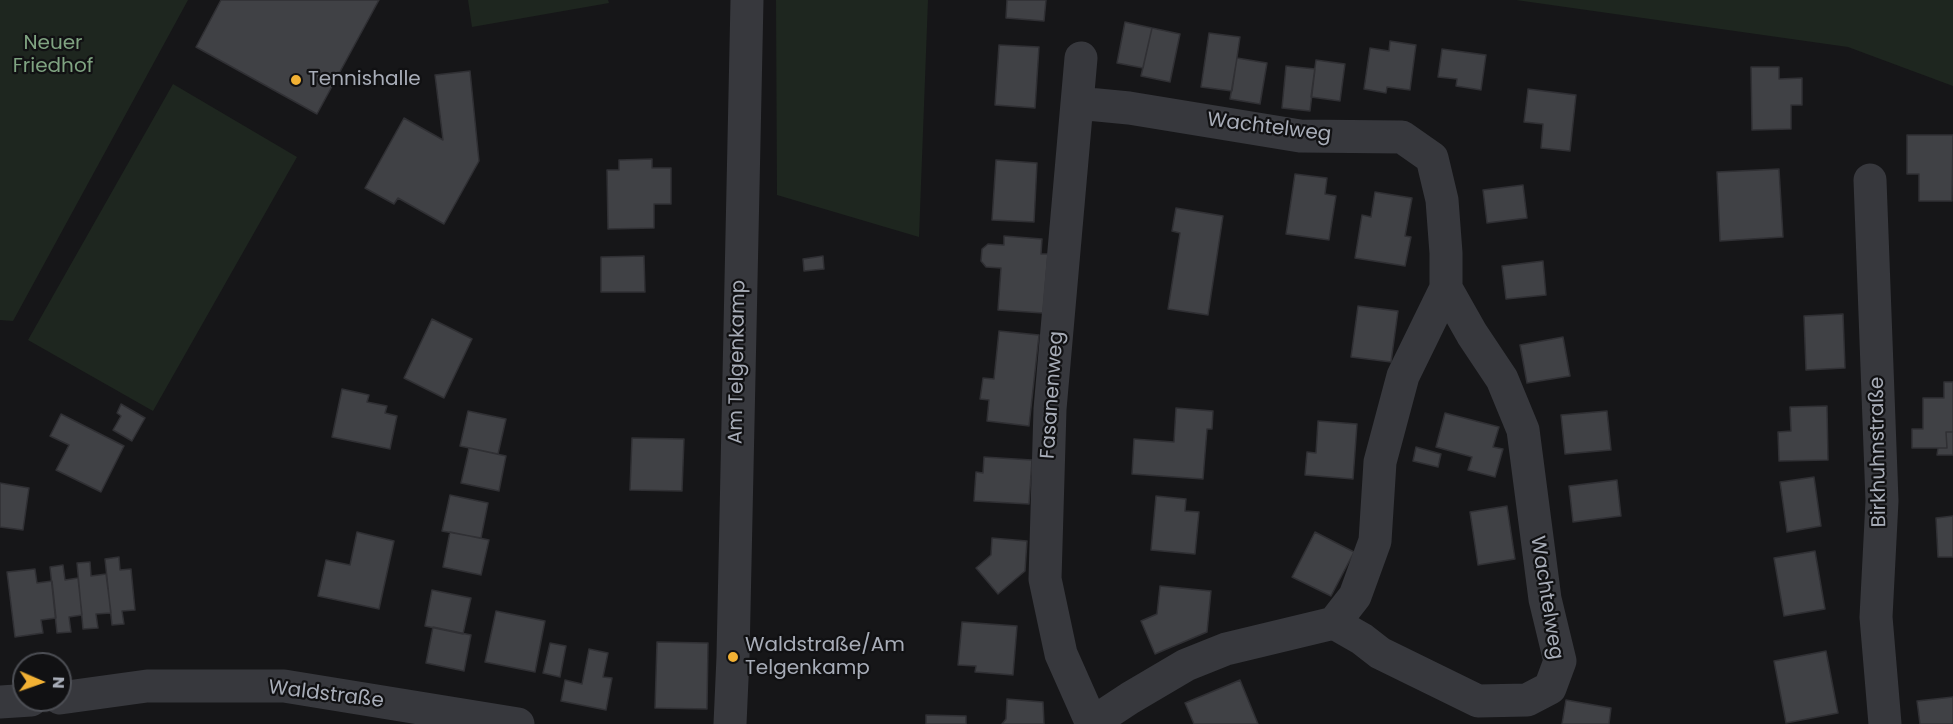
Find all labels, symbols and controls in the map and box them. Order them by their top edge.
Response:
park label: Neuer Friedhof [13,32,93,79]
place label: Tennishalle [308,68,421,92]
marker: Tennishalle [289,73,303,87]
street label: Wachtelweg [1206,108,1332,148]
street label: Am Telgenkamp [725,280,751,444]
street label: Fasanenweg [1037,330,1069,460]
street label: Birkhuhnstraße [1866,376,1892,528]
street label: Wachtelweg [1524,534,1568,662]
place label: Waldstraße/Am Telgenkamp [745,634,905,681]
marker: Waldstraße/Am Telgenkamp [726,650,740,664]
north arrow [12,652,72,712]
text: N [47,676,70,689]
street label: Waldstraße [267,676,385,714]

